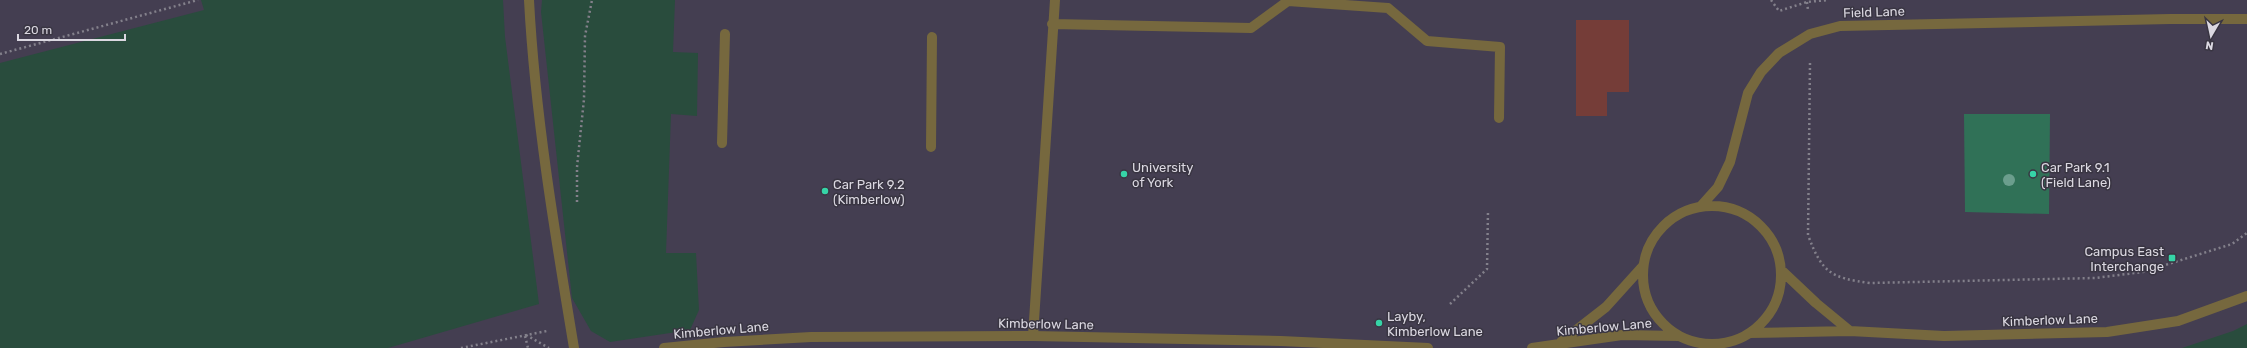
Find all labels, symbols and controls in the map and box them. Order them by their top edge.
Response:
street label: Field Lane [1843,3,1905,21]
scale bar [18,16,125,42]
north arrow [2191,16,2231,56]
text: 20 m [24,23,52,37]
text: N [2205,38,2214,52]
place label: University of York [1132,160,1193,190]
place label: Car Park 9.1 (Field Lane) [2041,160,2111,190]
marker: University of York [1119,169,1129,179]
marker: Car Park 9.1 (Field Lane) [2028,169,2038,179]
place label: Car Park 9.2 (Kimberlow) [833,177,905,207]
marker: Car Park 9.2 (Kimberlow) [820,186,830,196]
place label: Campus East Interchange [2084,244,2164,275]
marker: Campus East Interchange [2167,253,2177,263]
place label: Layby, Kimberlow Lane [1387,309,1483,339]
street label: Kimberlow Lane [2002,311,2098,329]
street label: Kimberlow Lane [1556,315,1652,339]
street label: Kimberlow Lane [998,316,1094,332]
street label: Kimberlow Lane [673,318,769,342]
marker: Layby, Kimberlow Lane [1374,318,1384,328]

